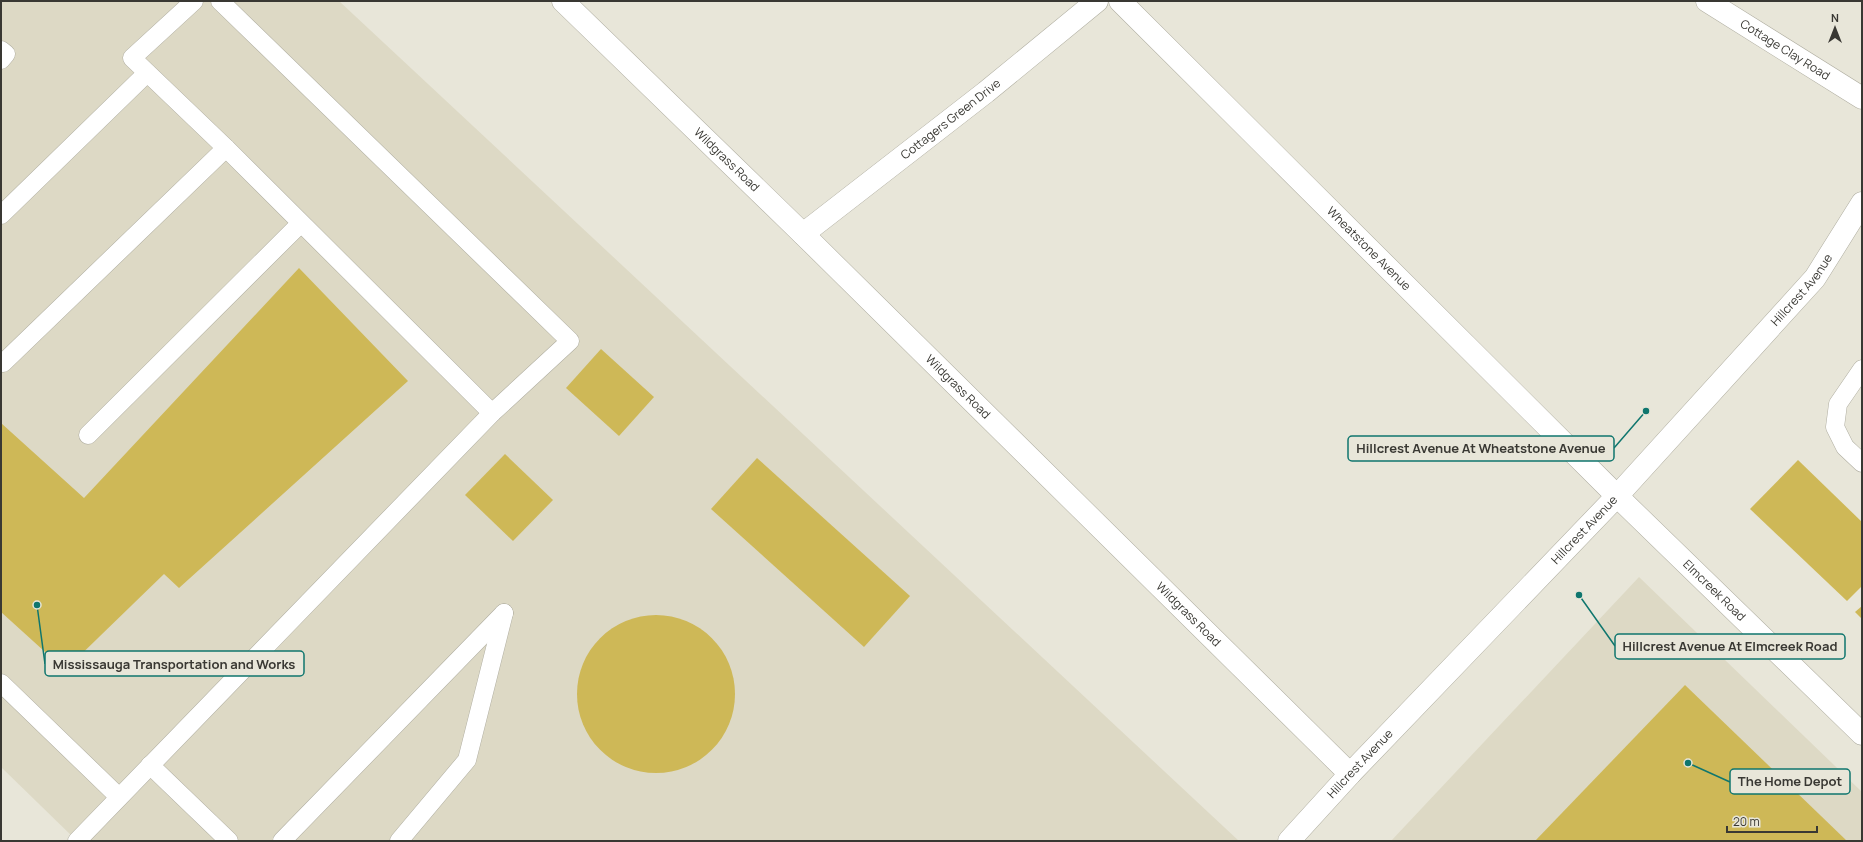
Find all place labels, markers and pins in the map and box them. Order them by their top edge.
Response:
callout: Hillcrest Avenue At Wheatstone Avenue [1348,436,1614,461]
callout: Hillcrest Avenue At Elmcreek Road [1615,634,1845,659]
callout: Mississauga Transportation and Works [45,651,304,676]
callout: The Home Depot [1730,769,1850,794]

